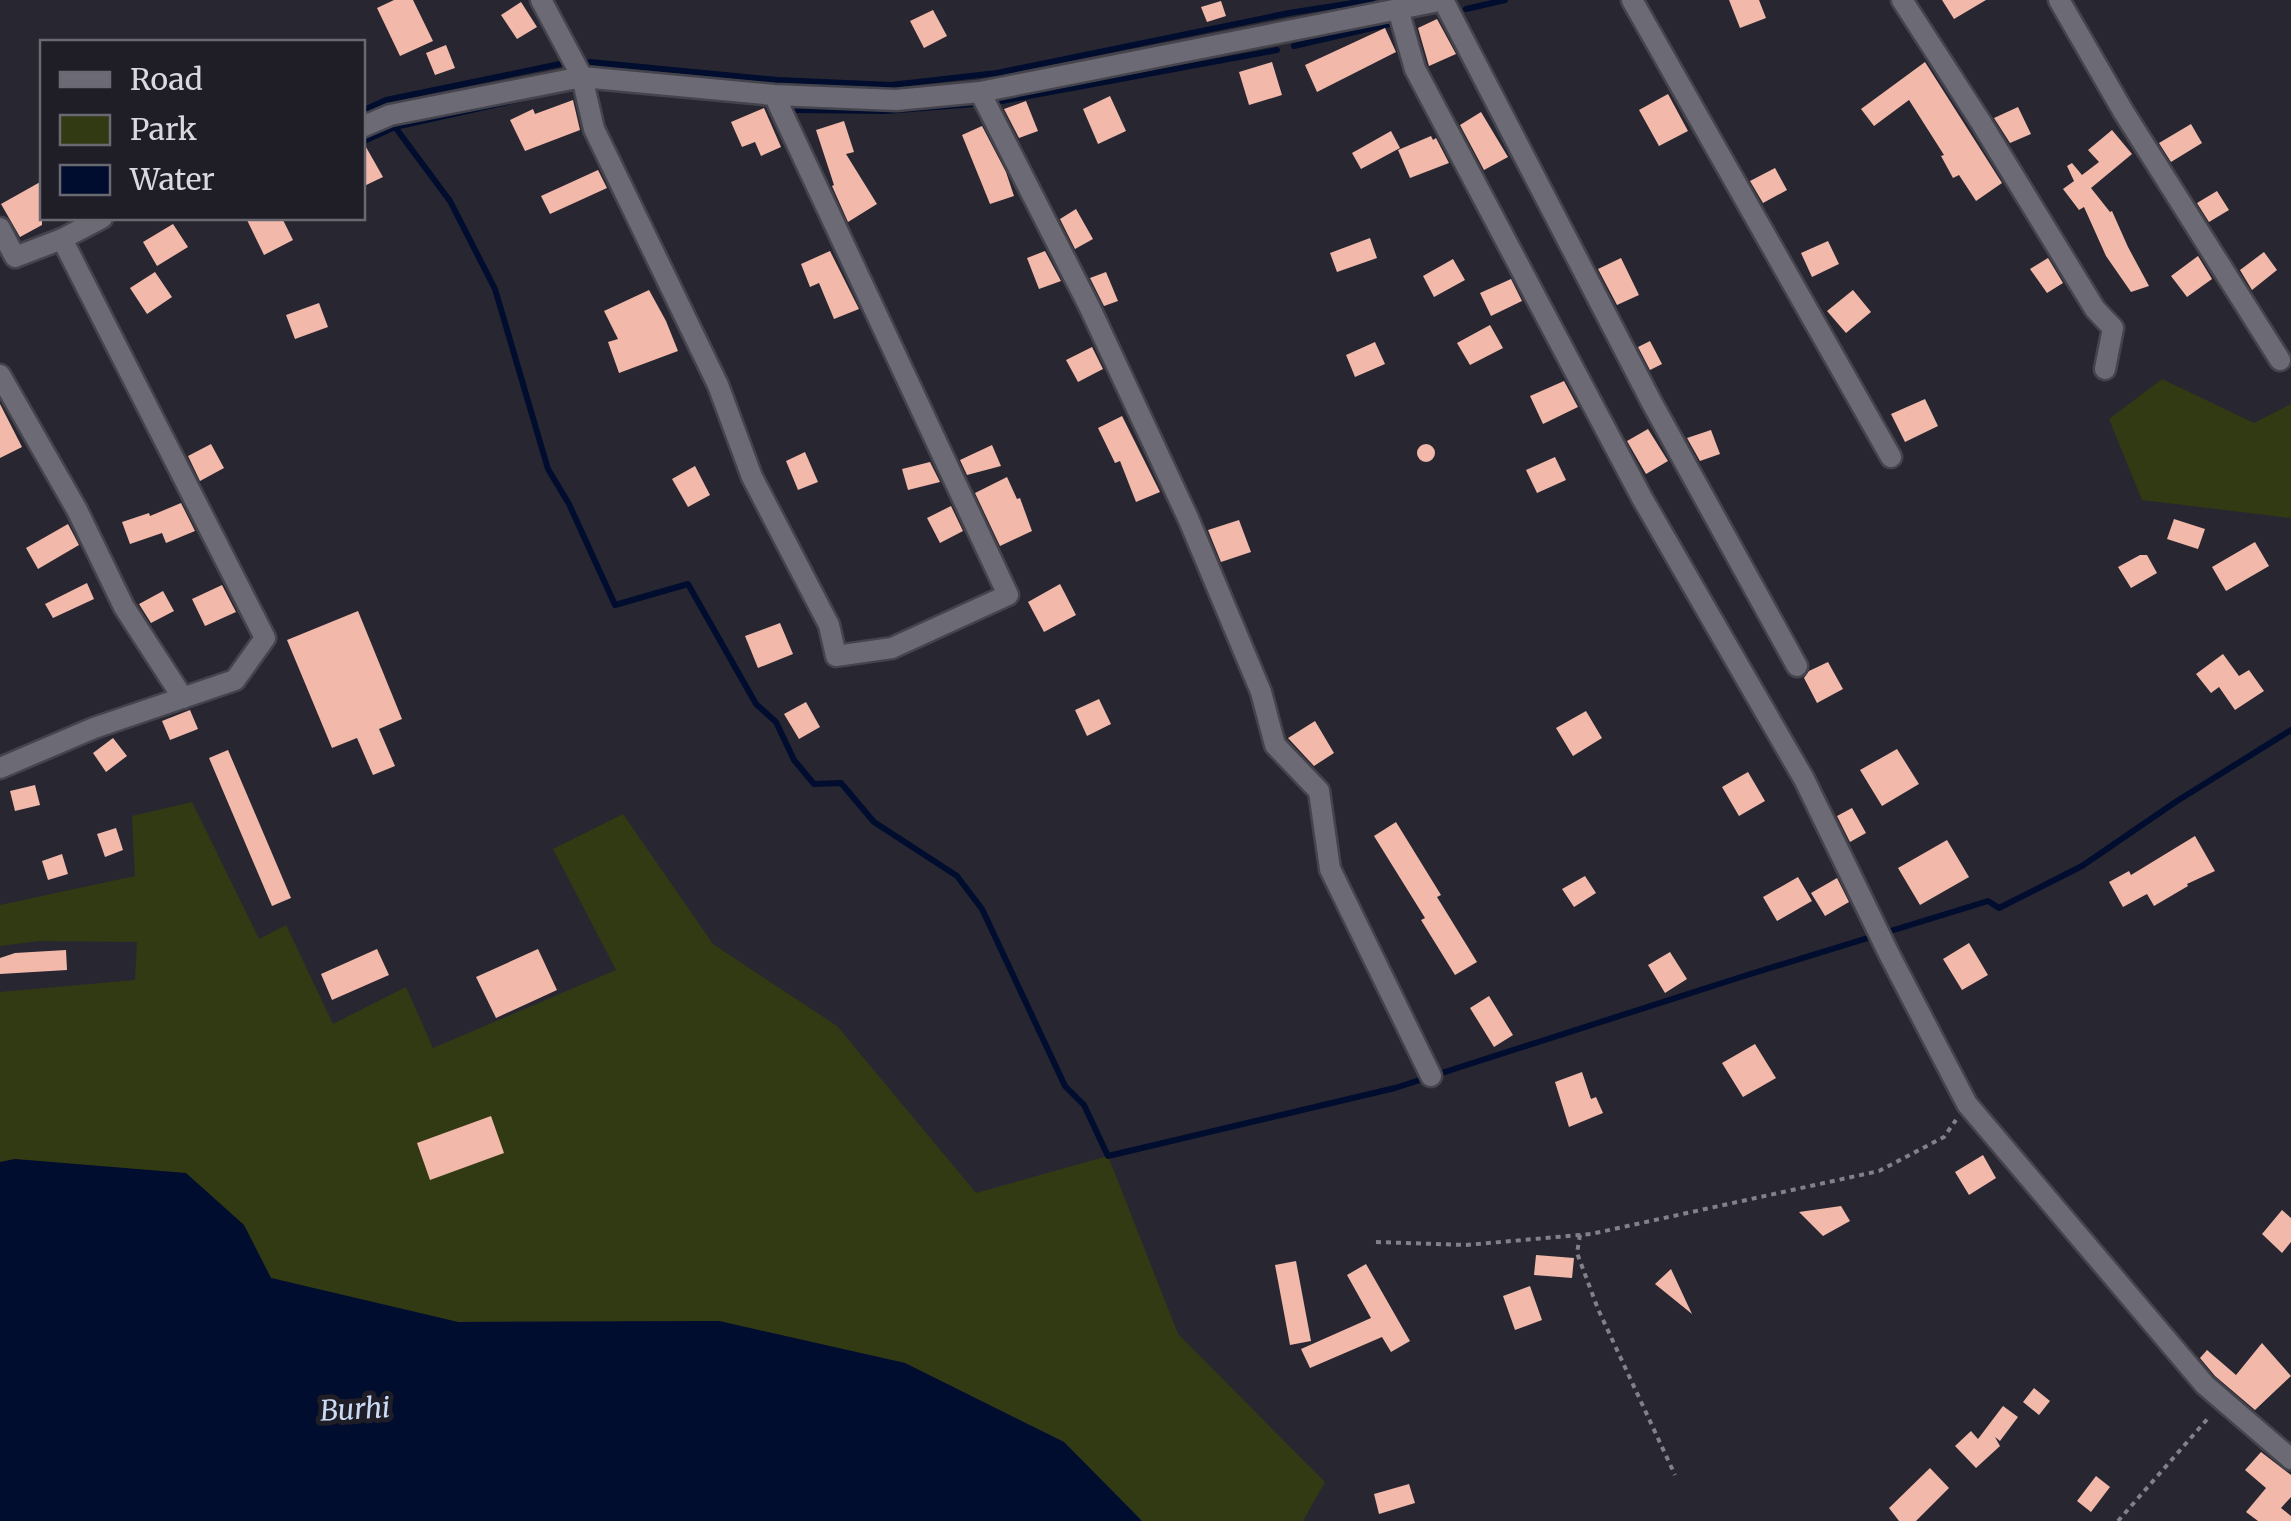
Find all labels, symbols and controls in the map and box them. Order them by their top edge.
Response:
legend [40,40,365,220]
text: Road [130,60,203,98]
text: Park [130,110,197,148]
text: Water [129,160,215,198]
water label: Burhi [319,1389,391,1429]

